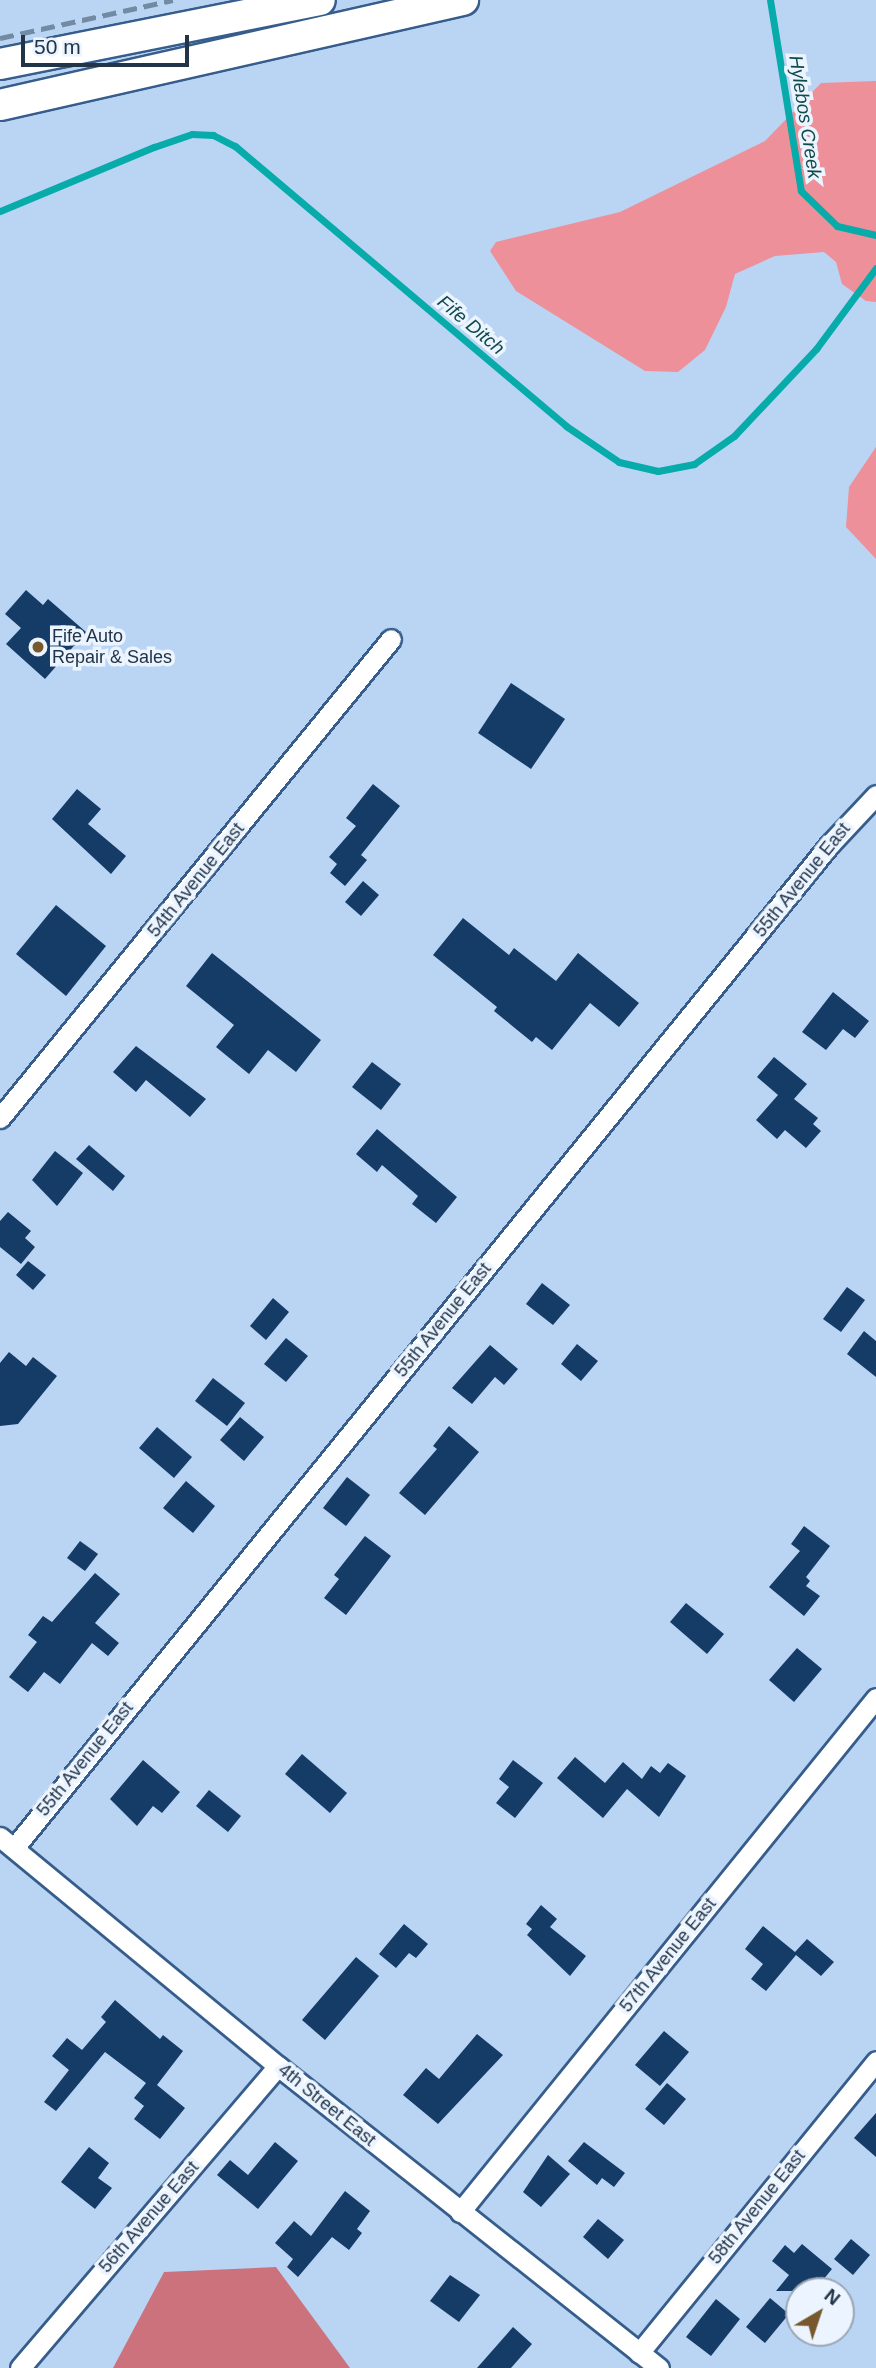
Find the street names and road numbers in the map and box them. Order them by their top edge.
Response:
street label: 54th Avenue East [143,818,249,942]
street label: 55th Avenue East [749,818,855,942]
street label: 55th Avenue East [390,1258,496,1382]
street label: 55th Avenue East [32,1697,138,1821]
street label: 57th Avenue East [615,1893,721,2017]
street label: 4th Street East [274,2059,380,2151]
street label: 58th Avenue East [704,2145,810,2269]
street label: 56th Avenue East [94,2156,204,2278]

